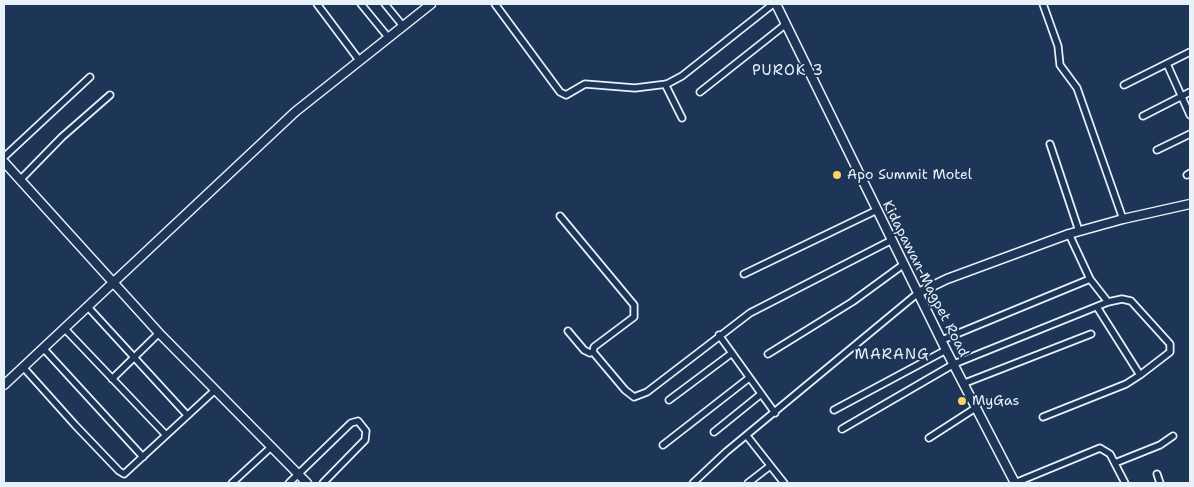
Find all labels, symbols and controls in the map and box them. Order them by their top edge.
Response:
district label: PUROK 3 [751,62,825,80]
place label: Apo Summit Motel [847,167,972,183]
marker: Apo Summit Motel [831,169,843,181]
street label: Kidapawan-Magpet Road [878,198,972,360]
district label: MARANG [854,346,930,364]
place label: MyGas [972,393,1020,409]
marker: MyGas [956,395,968,407]

